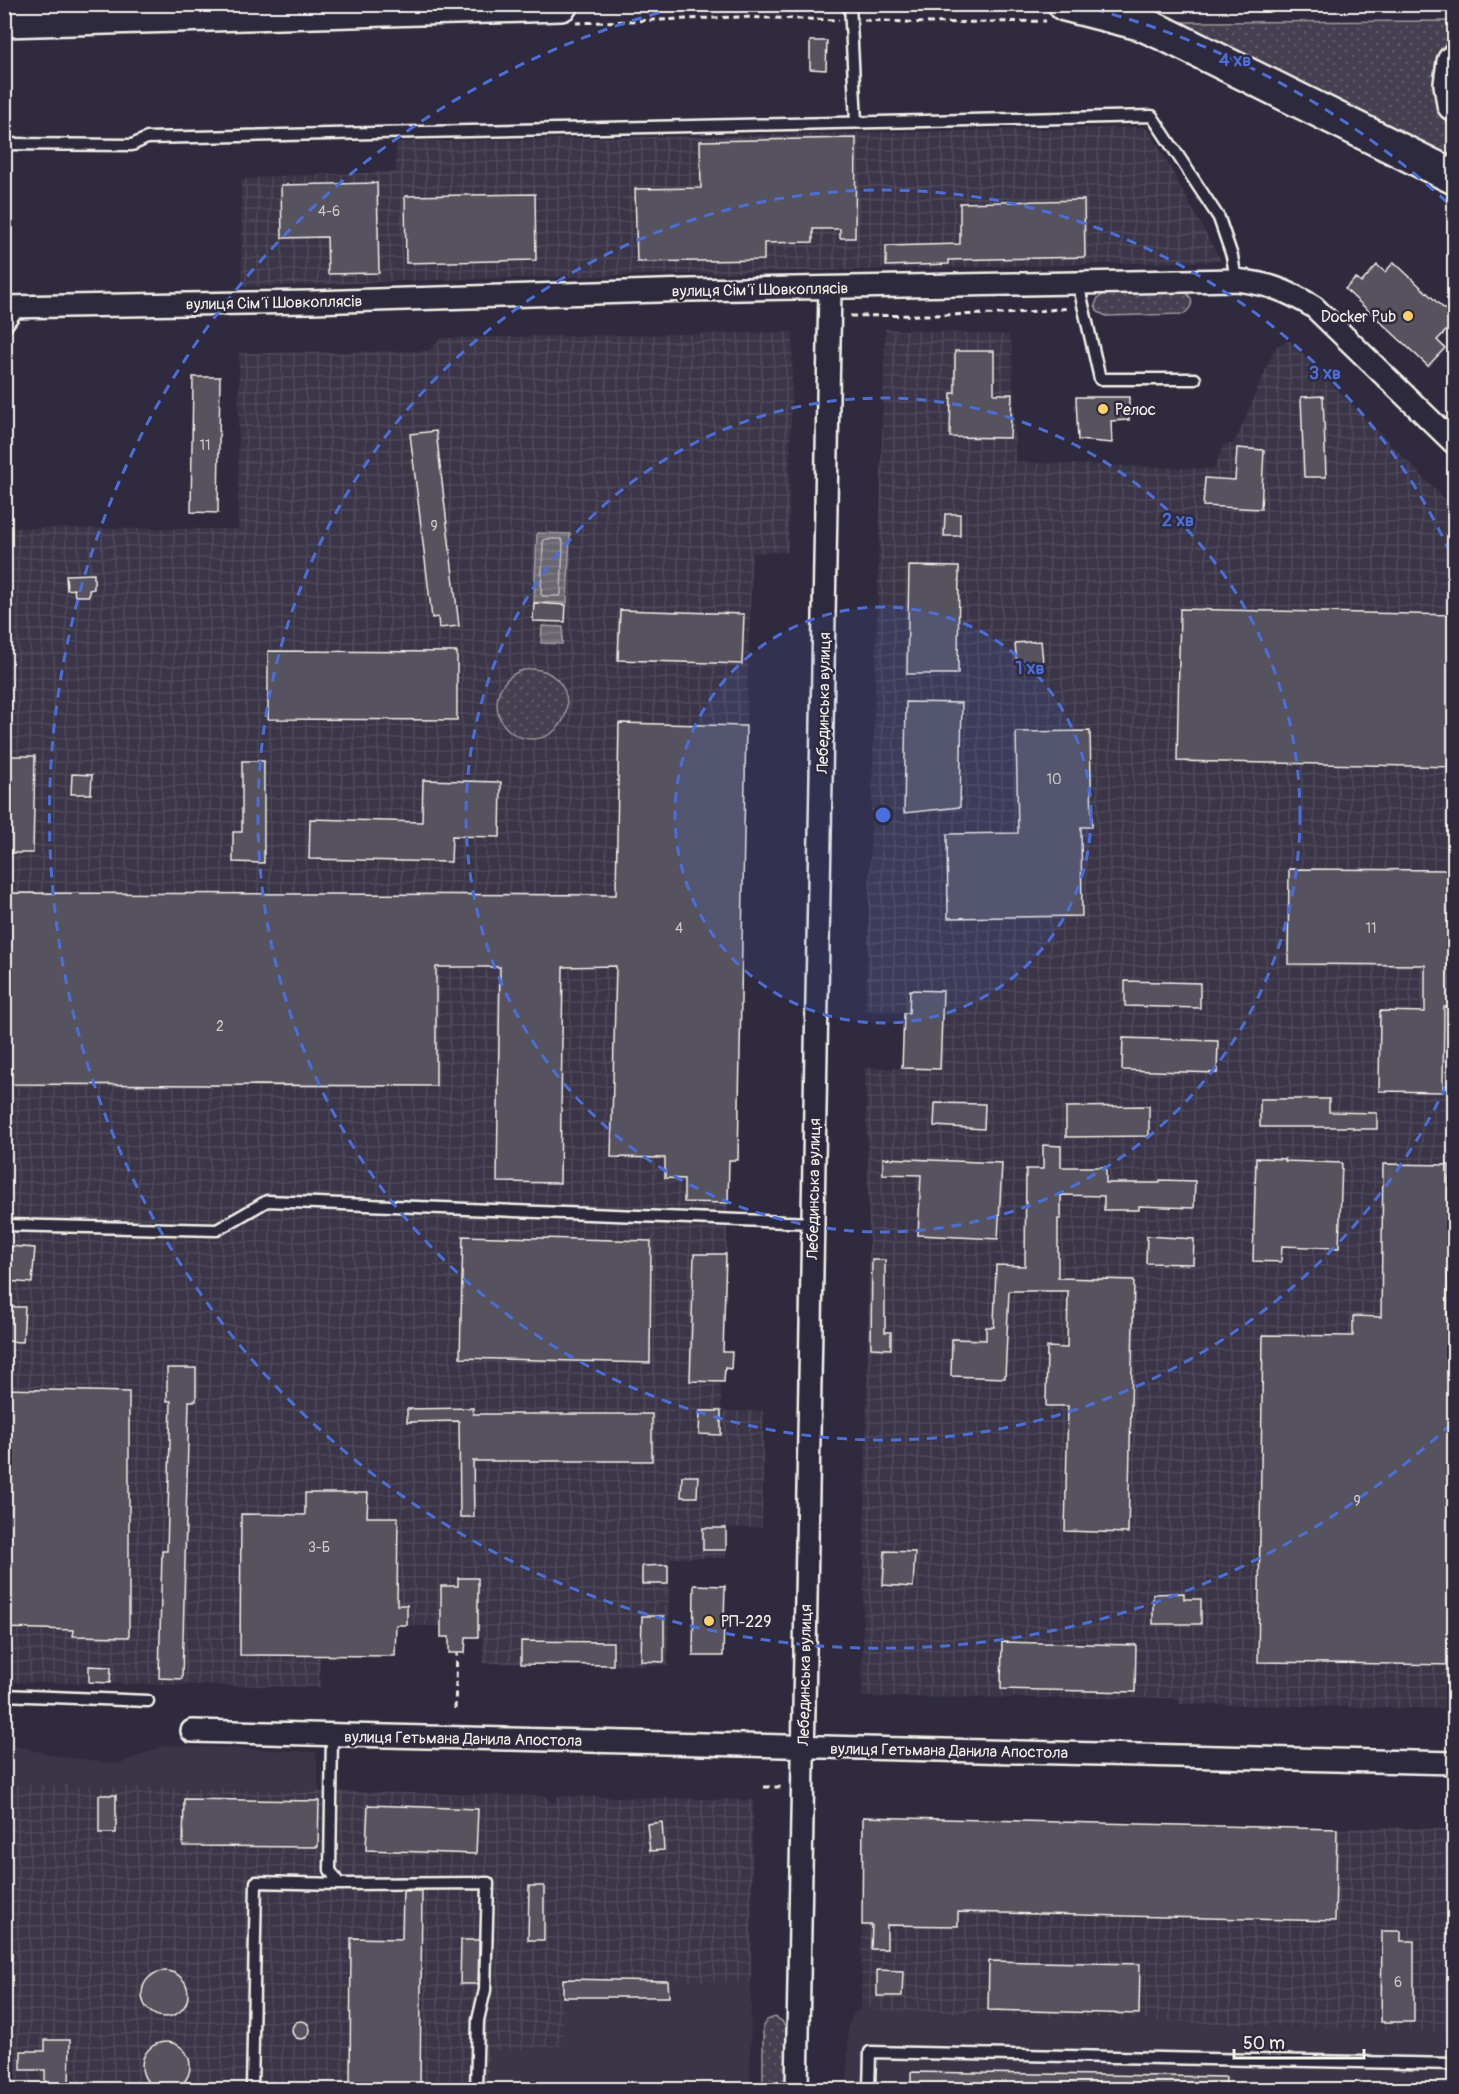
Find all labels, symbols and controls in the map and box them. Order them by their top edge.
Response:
text: 4 хв [1219,49,1251,72]
house number: 4-6 [318,203,340,220]
street label: вулиця Сімʼї Шовкоплясів [672,278,848,302]
street label: вулиця Сімʼї Шовкоплясів [186,291,362,315]
place label: Docker Pub [1321,307,1396,327]
marker: Docker Pub [1401,309,1415,323]
text: 3 хв [1309,362,1341,385]
place label: Релос [1115,400,1156,420]
marker: Релос [1096,402,1110,416]
house number: 11 [200,437,210,454]
text: 2 хв [1162,509,1194,532]
house number: 9 [430,518,438,535]
street label: Лебединська вулиця [813,632,835,775]
text: 1 хв [1016,657,1045,680]
house number: 10 [1046,771,1062,788]
centre of rings [873,805,893,825]
house number: 4 [675,920,683,937]
house number: 11 [1366,920,1376,937]
house number: 2 [216,1018,224,1035]
street label: Лебединська вулиця [803,1118,825,1261]
house number: 9 [1353,1493,1361,1510]
house number: 3-Б [308,1539,330,1556]
street label: Лебединська вулиця [794,1604,816,1747]
place label: РП-229 [721,1612,772,1632]
marker: РП-229 [702,1614,716,1628]
street label: вулиця Гетьмана Данила Апостола [344,1727,582,1751]
street label: вулиця Гетьмана Данила Апостола [830,1739,1068,1763]
house number: 6 [1394,1974,1402,1991]
scale bar [1234,2022,1364,2060]
text: 50 m [1243,2032,1285,2055]

